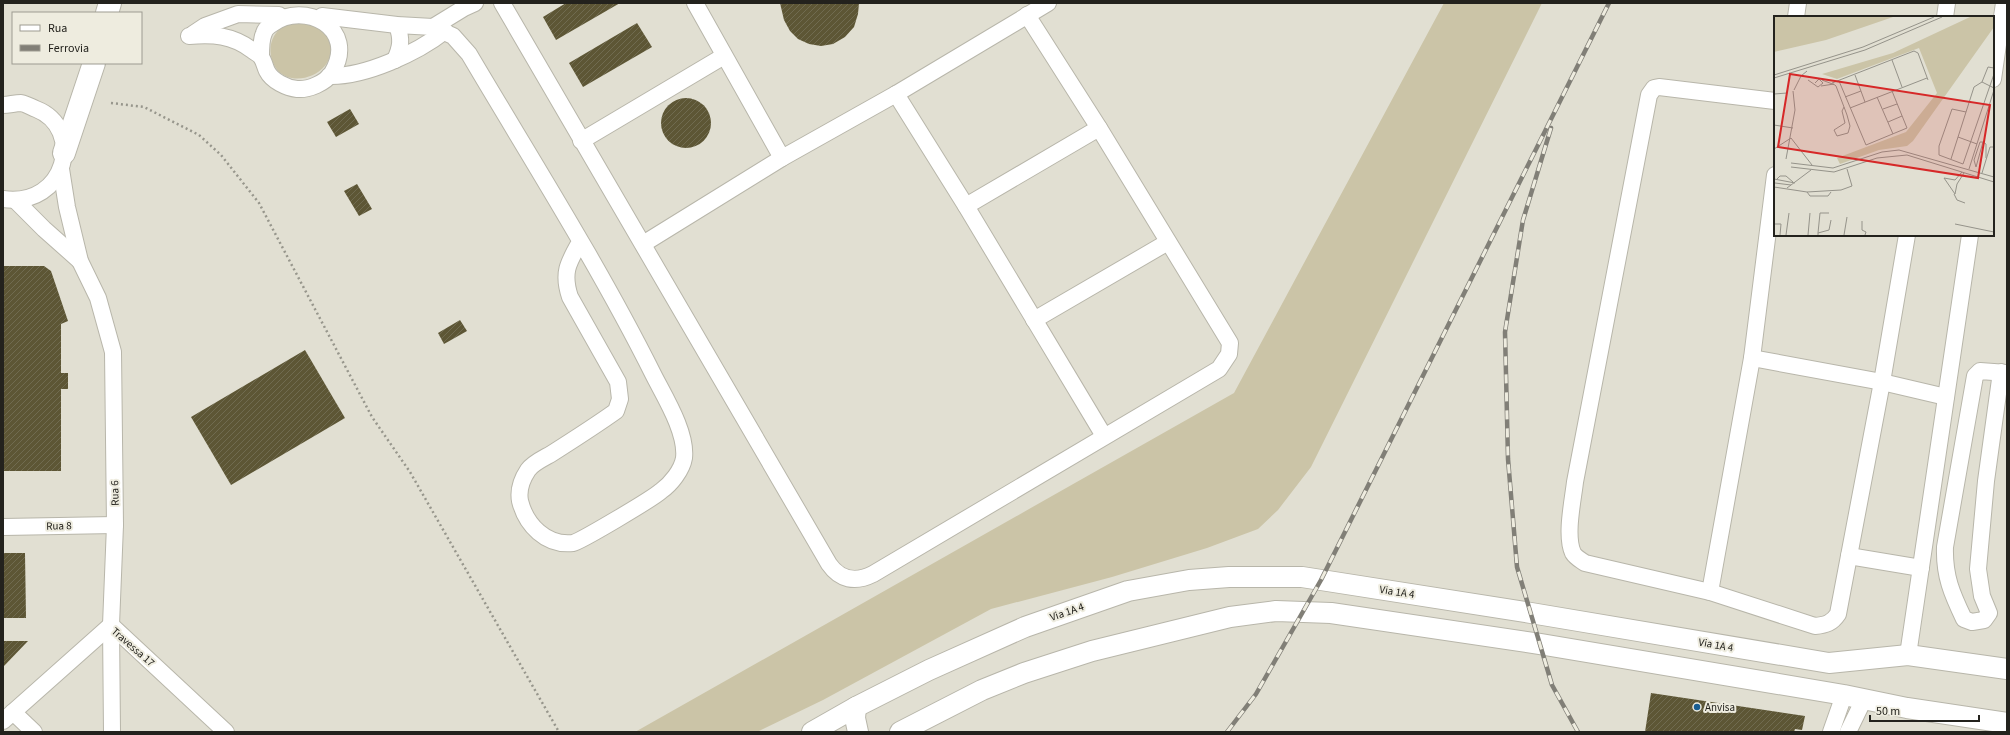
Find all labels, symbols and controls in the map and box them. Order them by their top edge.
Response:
legend [12,12,142,64]
inset map [1774,16,1994,236]
text: Rua [48,20,67,37]
text: Ferrovia [48,40,89,57]
street label: Rua 6 [107,480,123,506]
street label: Rua 8 [46,518,72,534]
street label: Via 1A 4 [1378,582,1416,602]
street label: Via 1A 4 [1048,599,1087,625]
street label: Travessa 17 [108,624,158,670]
street label: Via 1A 4 [1697,635,1735,656]
scale bar [1870,697,1979,723]
place label: Anvisa [1705,700,1735,715]
marker: Anvisa [1692,702,1702,712]
text: 50 m [1876,703,1900,720]

